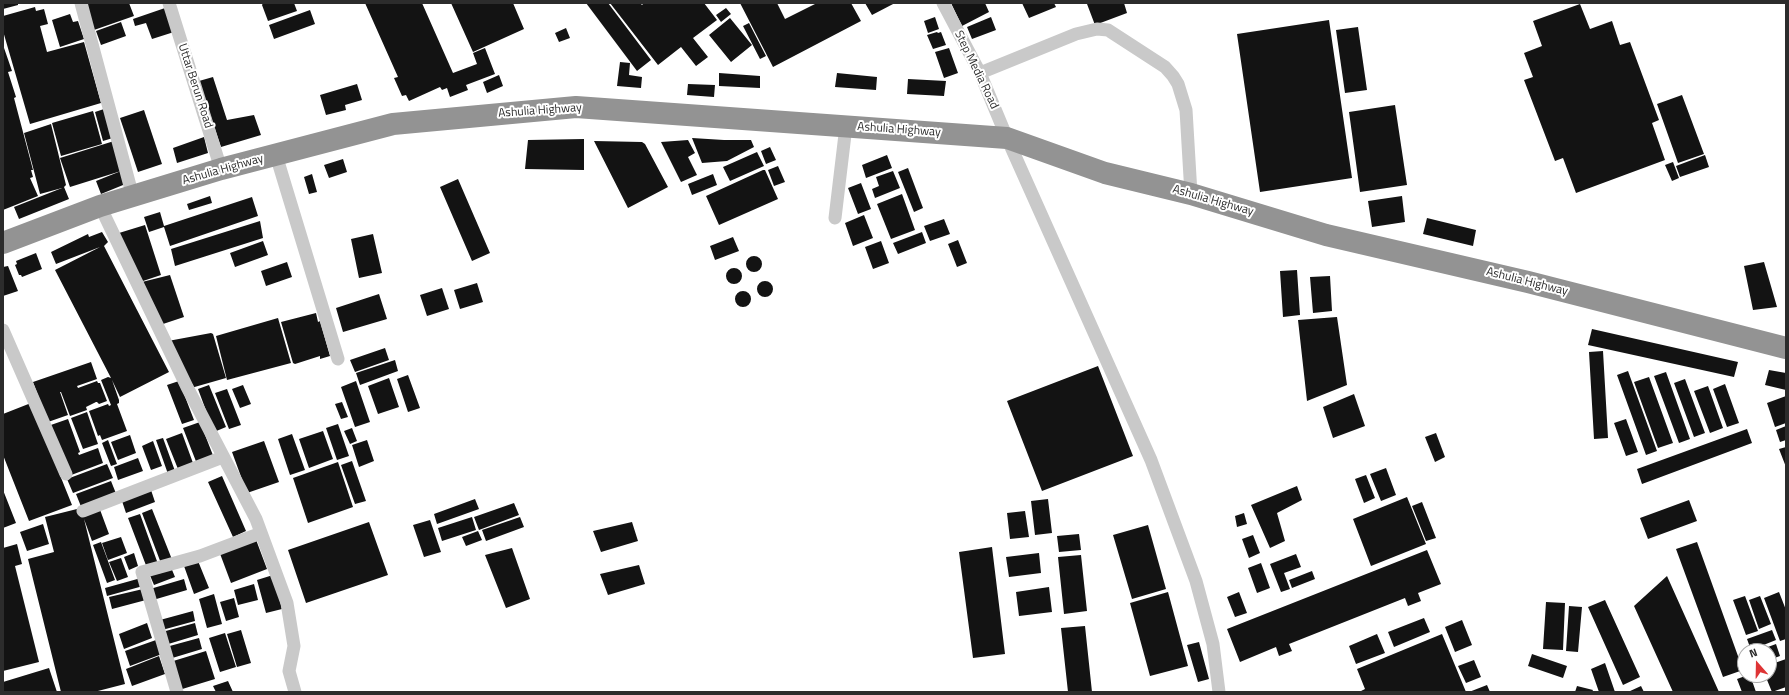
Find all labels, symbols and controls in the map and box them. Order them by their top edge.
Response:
street label: Step Media Road [951,29,1001,111]
street label: Uttar Berun Road [175,42,215,130]
street label: Ashulia Highway [498,101,582,121]
street label: Ashulia Highway [857,120,941,140]
street label: Ashulia Highway [181,152,265,188]
street label: Ashulia Highway [1171,183,1255,219]
street label: Ashulia Highway [1485,265,1569,299]
north arrow [1737,643,1777,683]
text: N [1747,644,1760,661]

